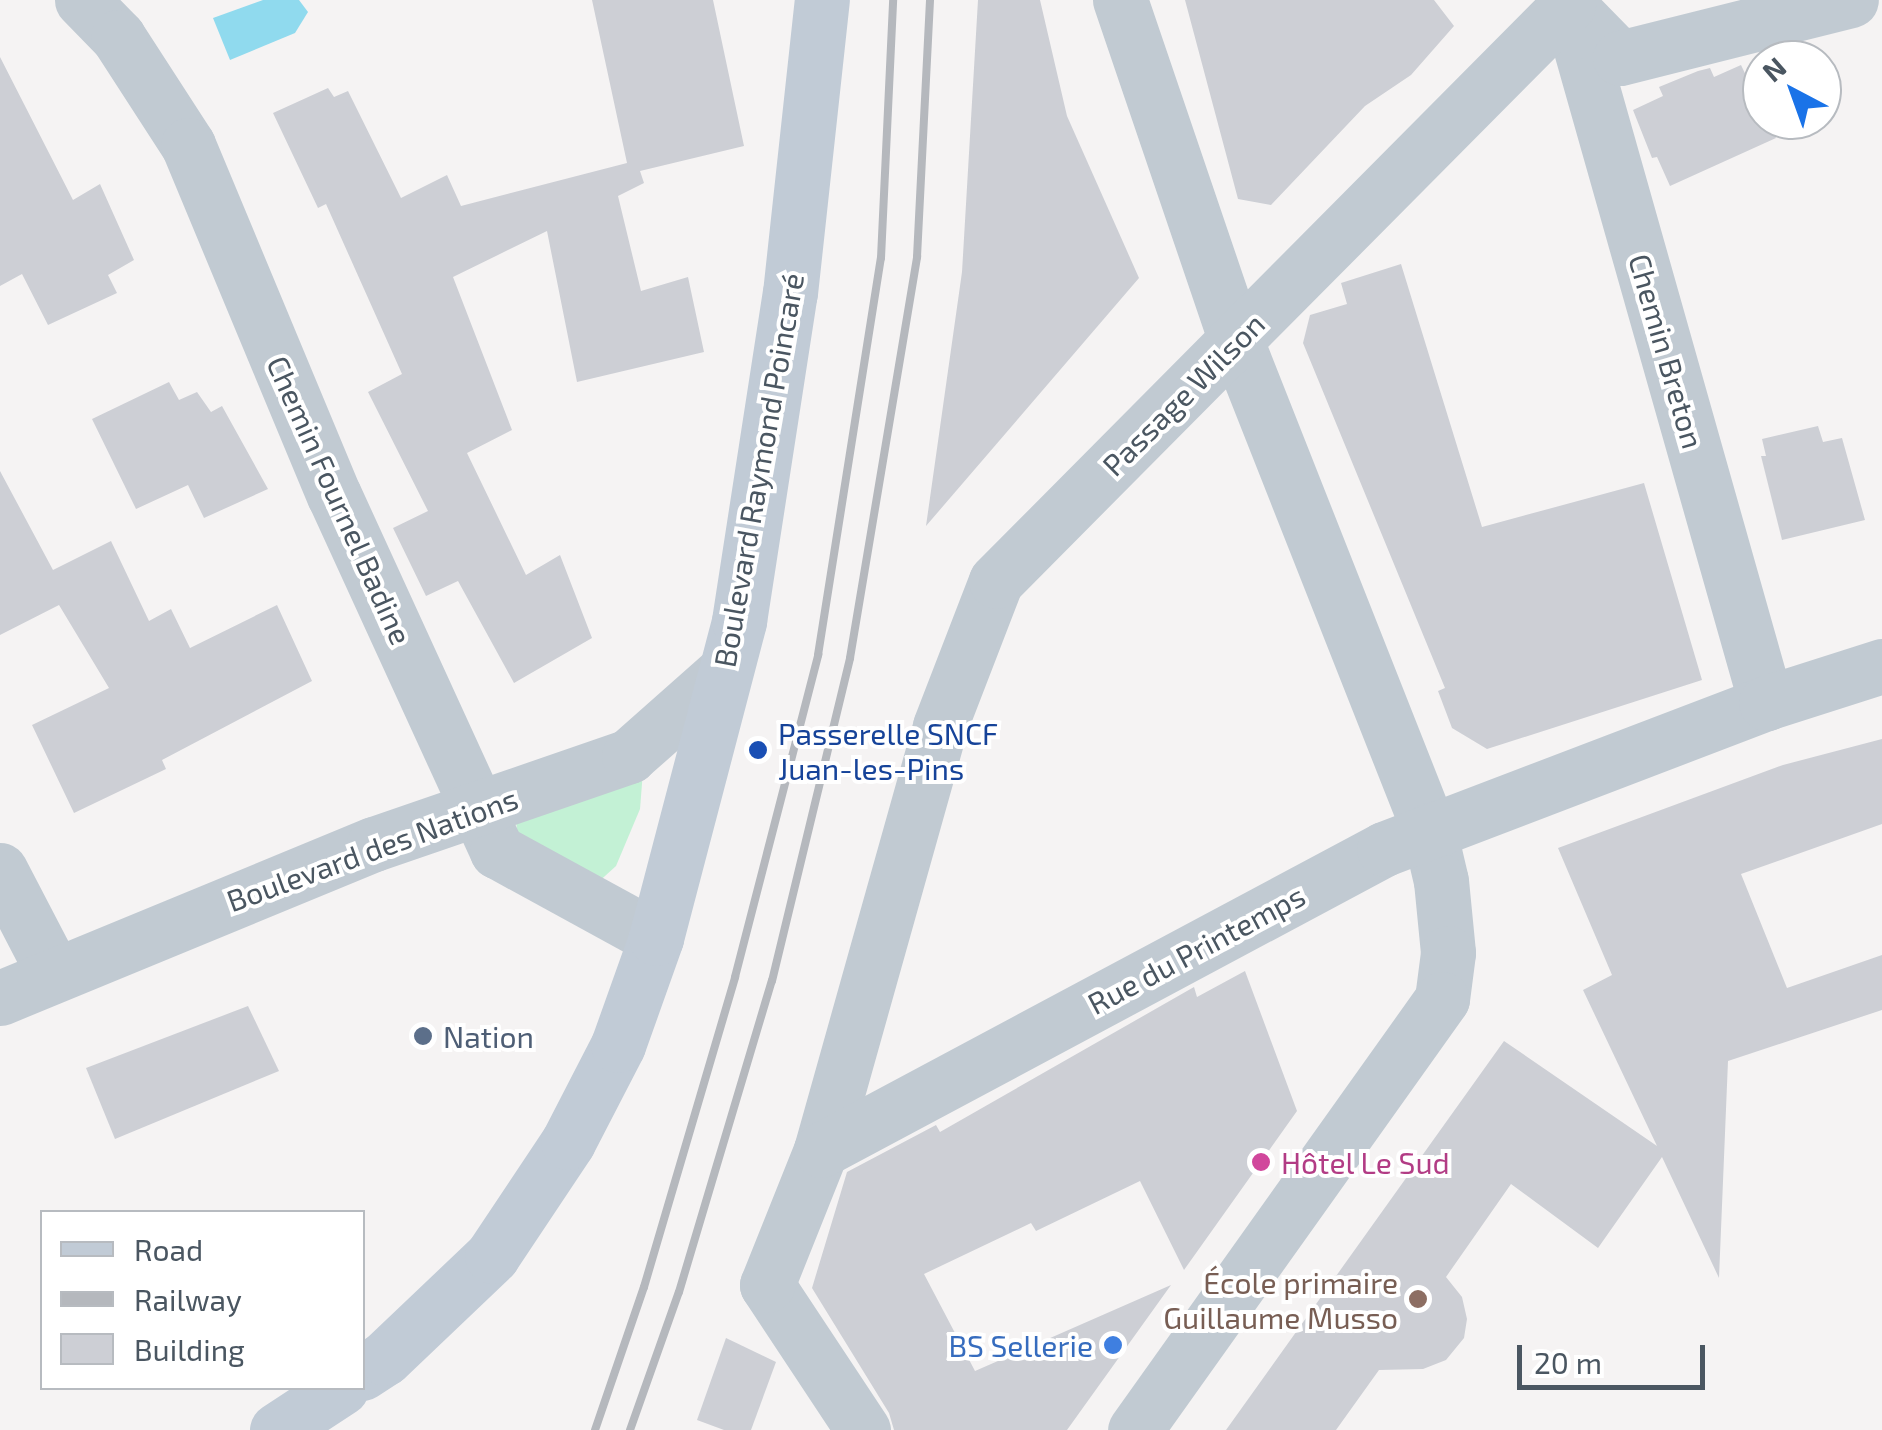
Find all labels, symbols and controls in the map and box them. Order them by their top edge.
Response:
north arrow [1742,40,1842,140]
text: N [1755,49,1792,88]
street label: Chemin Breton [1622,250,1712,452]
street label: Boulevard Raymond Poincaré [706,270,810,670]
street label: Passage Wilson [1094,305,1272,483]
street label: Chemin Fournel Badine [260,350,420,650]
place label: Passerelle SNCF Juan-les-Pins [778,715,998,786]
marker: Passerelle SNCF Juan-les-Pins [747,739,769,761]
street label: Boulevard des Nations [222,780,522,918]
street label: Rue du Printemps [1081,877,1311,1021]
place label: Nation [443,1018,534,1054]
marker: Nation [412,1025,434,1047]
place label: Hôtel Le Sud [1281,1144,1450,1180]
marker: Hôtel Le Sud [1250,1151,1272,1173]
legend [40,1210,365,1390]
text: Road [134,1231,203,1267]
place label: École primaire Guillaume Musso [1163,1264,1398,1334]
text: Railway [134,1281,242,1317]
marker: École primaire Guillaume Musso [1407,1288,1429,1310]
scale bar [1522,1325,1710,1387]
place label: BS Sellerie [948,1327,1093,1363]
text: Building [134,1331,245,1367]
marker: BS Sellerie [1102,1334,1124,1356]
text: 20 m [1534,1344,1602,1380]

